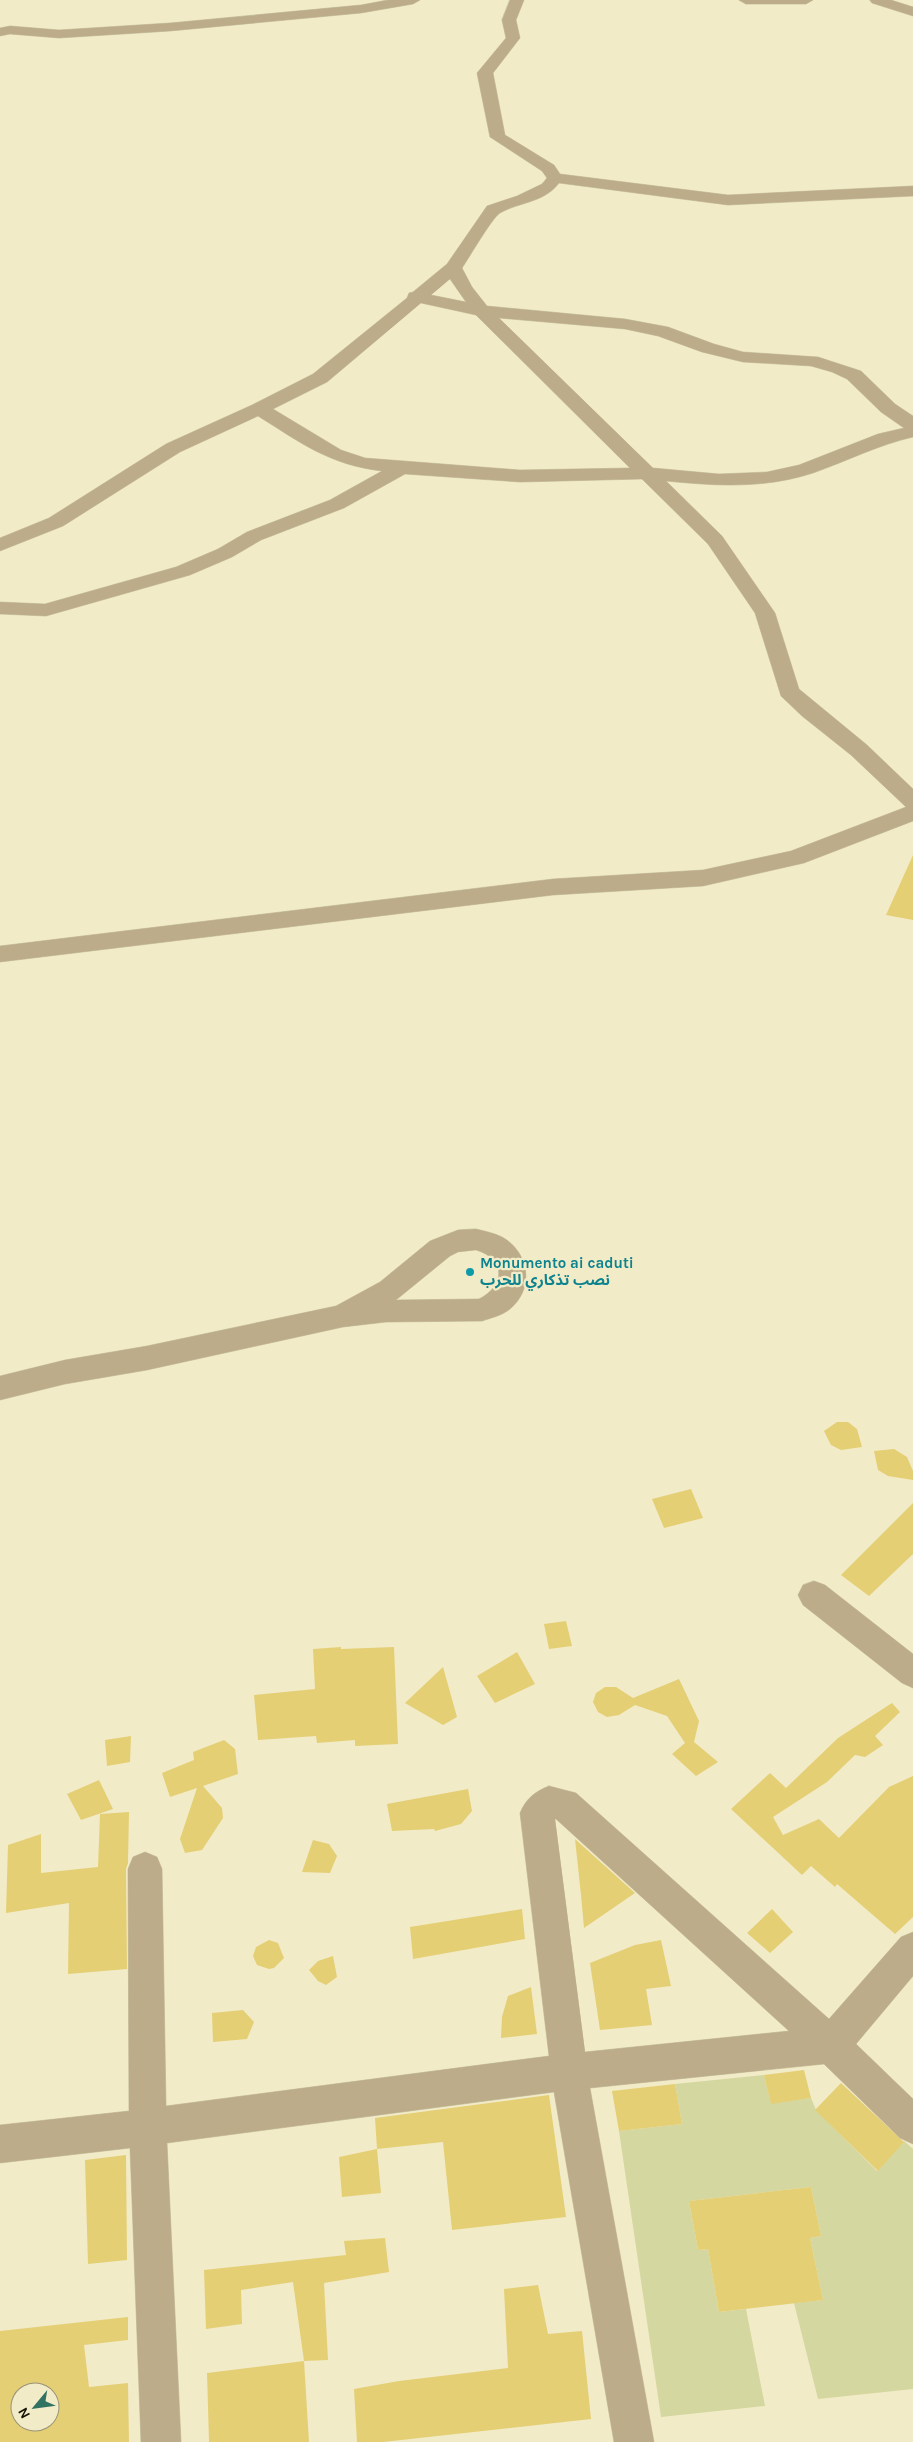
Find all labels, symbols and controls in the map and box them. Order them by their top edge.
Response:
place label: Monumento ai caduti نصب تذكاري للحرب [480,1254,634,1291]
marker: Monumento ai caduti نصب تذكاري للحرب [464,1266,476,1278]
north arrow [10,2382,60,2432]
text: N [14,2405,34,2422]

